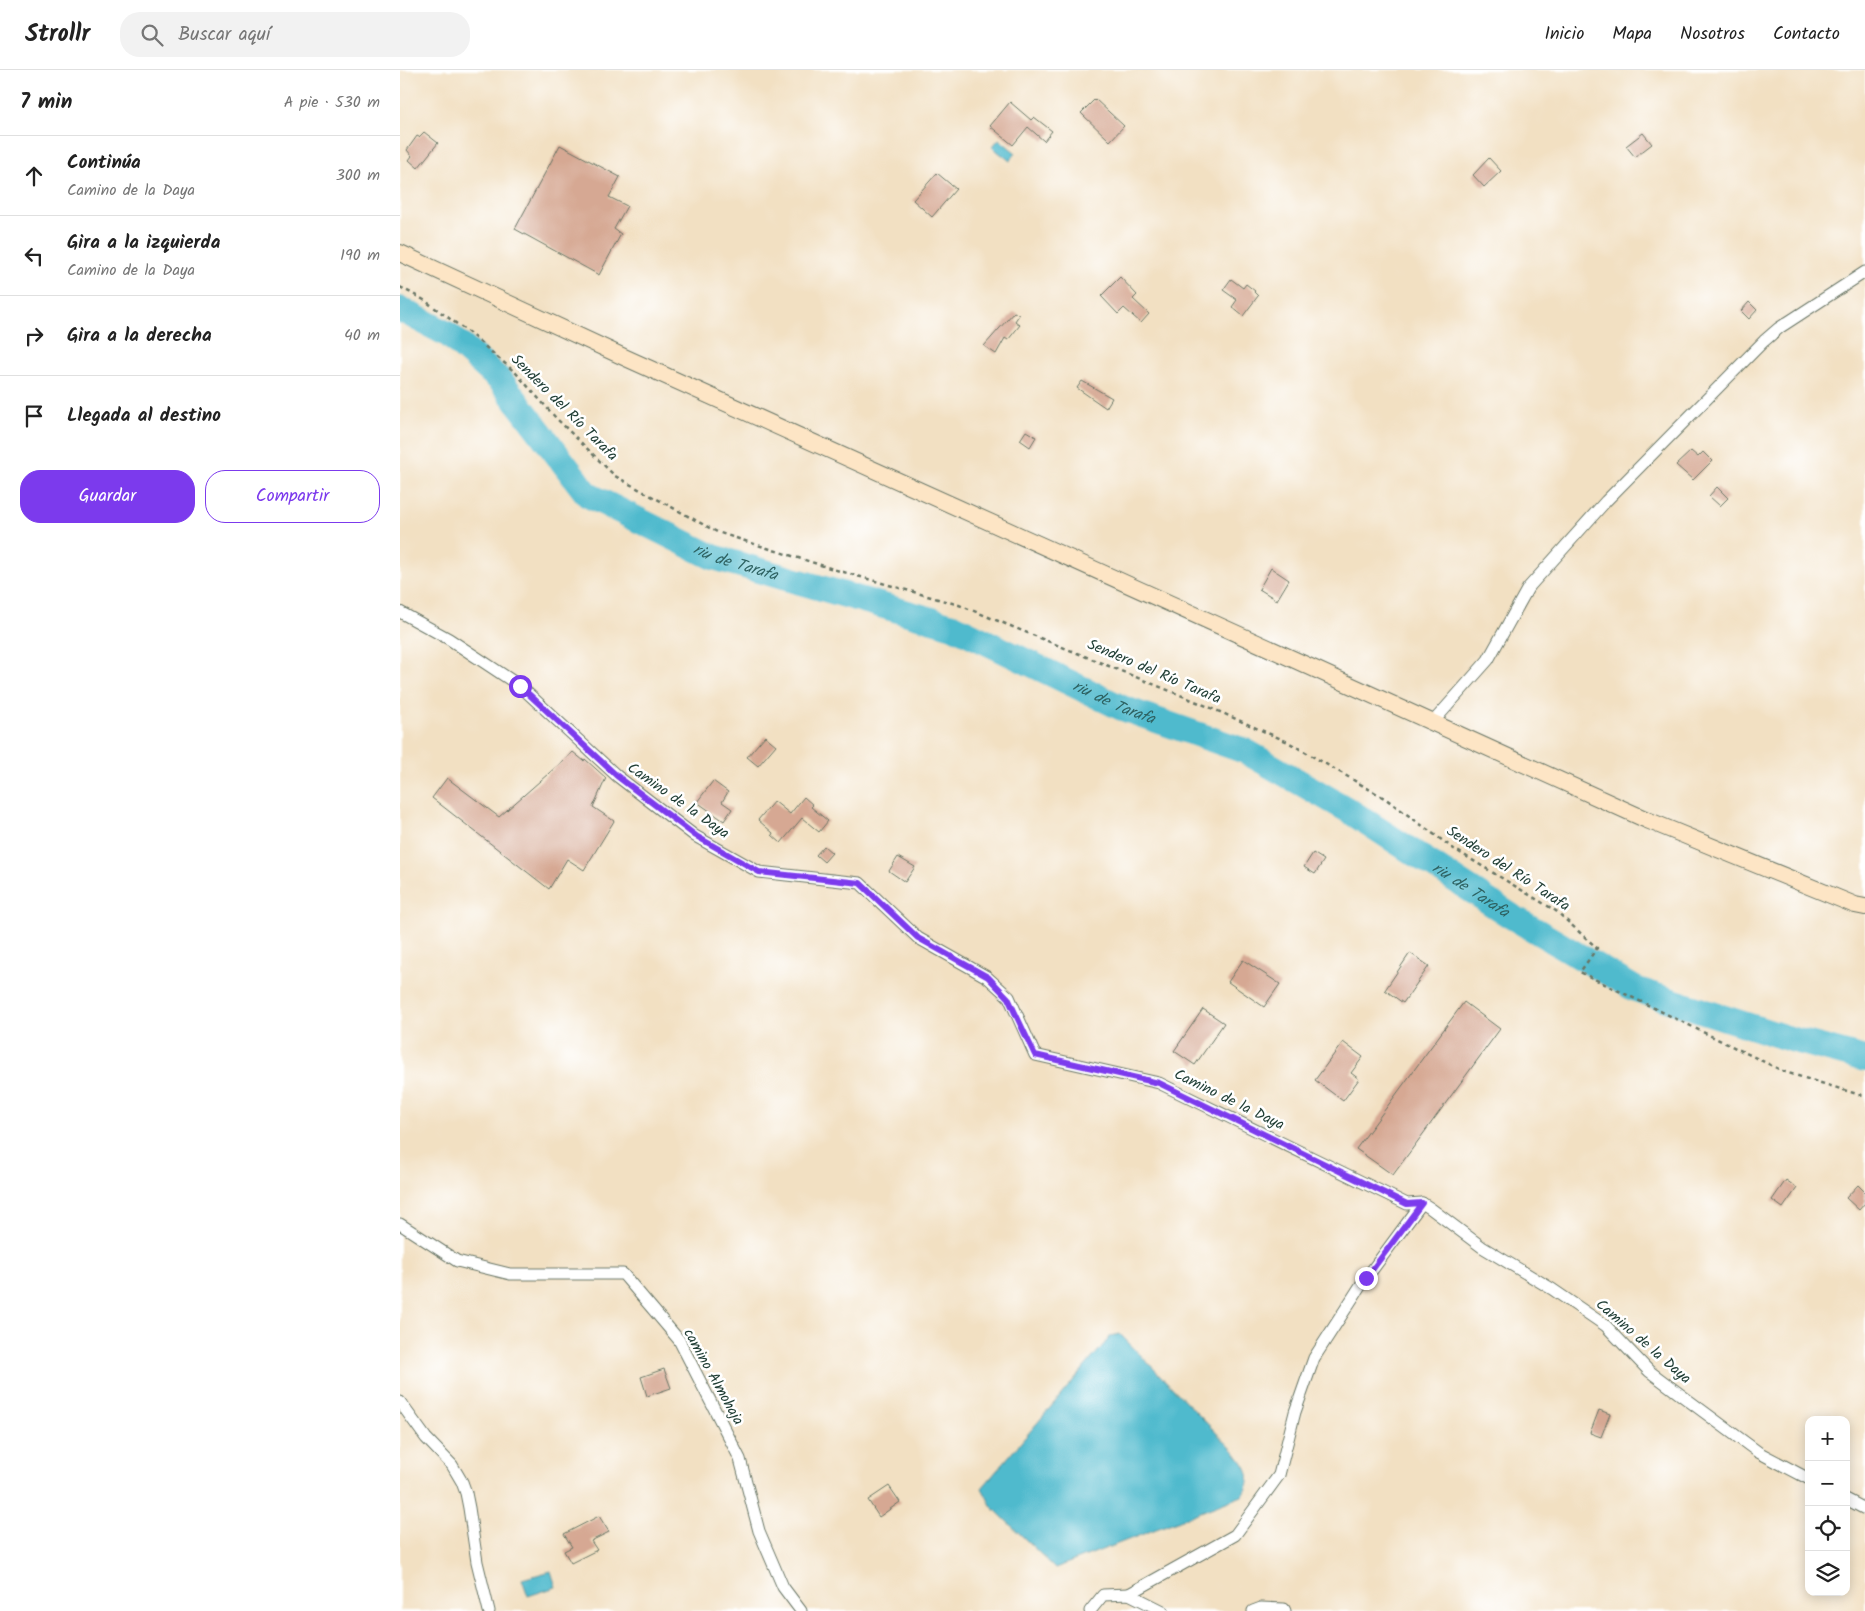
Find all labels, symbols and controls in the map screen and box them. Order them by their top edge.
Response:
search box [120,12,470,57]
text: Strollr [25,15,90,54]
text: Buscar aquí [178,20,270,50]
text: Inicio [1544,20,1584,49]
text: Mapa [1612,20,1652,49]
text: Nosotros [1680,20,1745,49]
text: Contacto [1773,20,1840,49]
icon: search [138,21,166,49]
text: 7 min [20,86,72,119]
text: A pie · 530 m [284,90,380,115]
text: Continúa [67,148,141,178]
icon: ahead [20,162,48,190]
text: 300 m [336,163,380,188]
text: Camino de la Daya [67,178,195,203]
text: Gira a la izquierda [67,228,220,258]
icon: left [20,242,48,270]
text: 190 m [340,243,380,268]
text: Camino de la Daya [67,258,195,283]
text: Gira a la derecha [67,321,212,351]
icon: right [20,322,48,350]
text: 40 m [344,323,380,348]
street label: Sendero del Río Tarafa [505,349,623,467]
text: Llegada al destino [67,401,221,431]
icon: arrive [20,402,48,430]
button: Guardar [20,470,195,523]
button: Compartir [205,470,380,523]
water label: riu de Tarafa [689,537,782,588]
street label: Sendero del Río Tarafa [1083,633,1225,711]
water label: riu de Tarafa [1069,674,1160,732]
route start [509,675,532,698]
street label: Camino de la Daya [622,757,734,845]
street label: Sendero del Río Tarafa [1441,820,1575,918]
water label: riu de Tarafa [1427,856,1516,925]
street label: Camino de la Daya [1170,1063,1288,1137]
route end [1355,1267,1378,1290]
street label: Camino de la Daya [1590,1294,1696,1390]
street label: camino Almohaja [676,1324,750,1430]
map controls [1805,1416,1850,1596]
button: + [1805,1416,1850,1461]
button: − [1805,1461,1850,1506]
button: locate [1805,1506,1850,1551]
button: layers [1805,1551,1850,1596]

